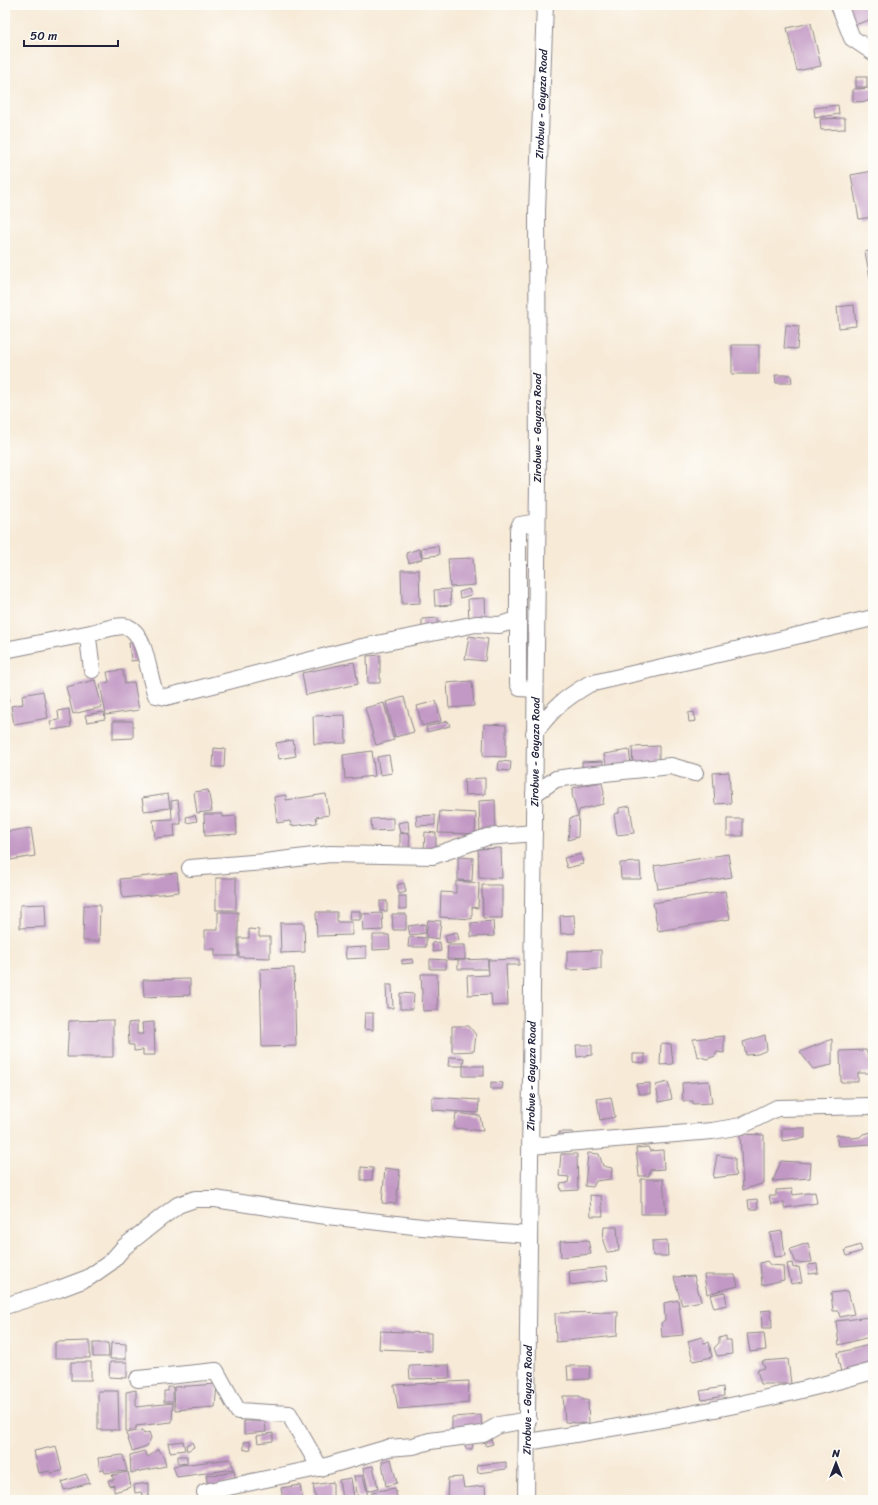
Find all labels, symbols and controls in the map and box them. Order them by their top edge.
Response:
scale bar [24,22,118,48]
text: 50 m [30,25,57,47]
street label: Zirobwe - Gayaza Road [530,48,553,159]
street label: Zirobwe - Gayaza Road [528,372,547,483]
street label: Zirobwe - Gayaza Road [525,696,545,807]
street label: Zirobwe - Gayaza Road [521,1020,542,1131]
street label: Zirobwe - Gayaza Road [518,1344,538,1455]
north arrow [816,1443,856,1483]
text: N [831,1444,840,1463]

